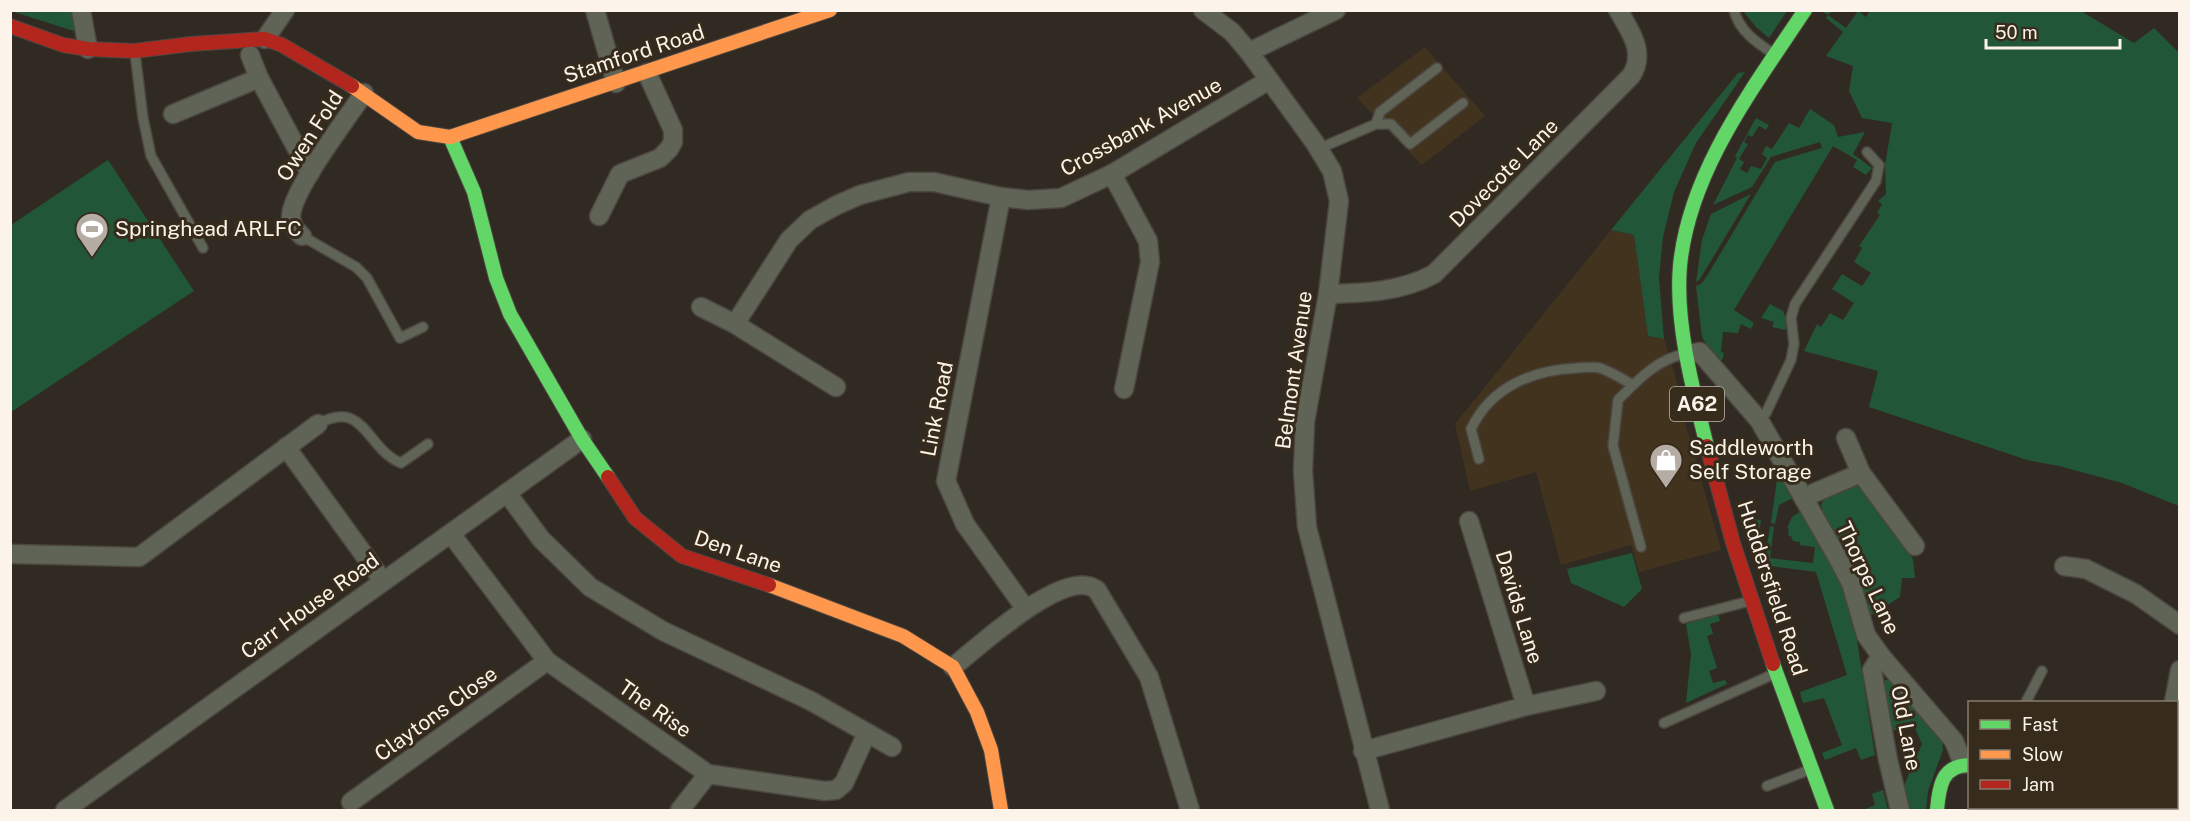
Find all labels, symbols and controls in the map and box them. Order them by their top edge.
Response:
scale bar [1986,12,2120,50]
street label: Stamford Road [560,19,707,88]
text: 50 m [1995,22,2038,43]
street label: Crossbank Avenue [1056,72,1226,181]
street label: Owen Fold [271,86,348,186]
street label: Dovecote Lane [1444,113,1563,232]
sports icon: Springhead ARLFC [74,211,110,258]
place label: Springhead ARLFC [115,216,302,241]
street label: Belmont Avenue [1270,289,1317,451]
street label: Link Road [915,359,958,459]
road number: A62 [1670,387,1724,421]
place label: Saddleworth Self Storage [1689,435,1814,484]
shop icon: Saddleworth Self Storage [1648,442,1684,489]
street label: Huddersfield Road [1732,497,1813,678]
street label: Thorpe Lane [1831,517,1905,638]
street label: Den Lane [691,525,785,578]
street label: Carr House Road [236,547,384,664]
street label: Davids Lane [1490,547,1549,667]
street label: Claytons Close [370,661,502,766]
street label: The Rise [614,674,697,743]
street label: Old Lane [1886,683,1927,773]
legend [1968,701,2178,809]
text: Fast [2022,714,2058,735]
text: Slow [2022,744,2063,765]
text: Jam [2022,774,2055,795]

